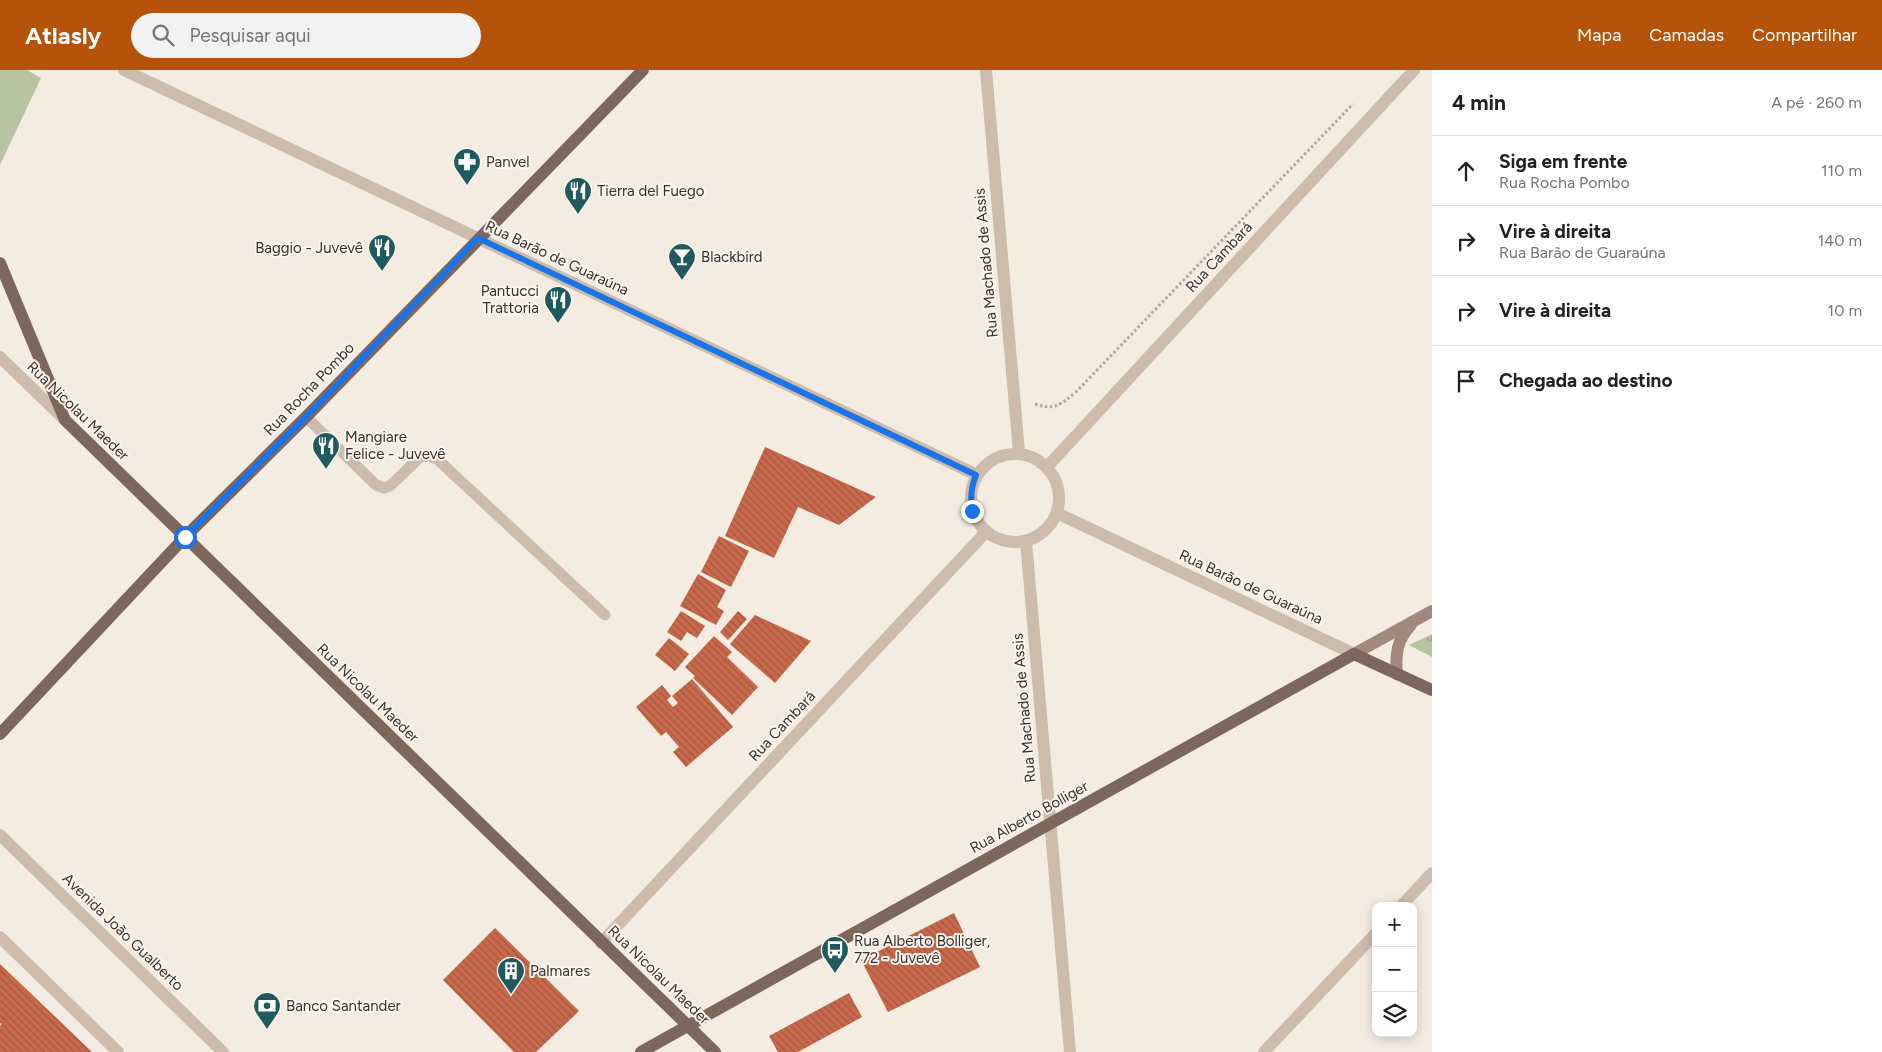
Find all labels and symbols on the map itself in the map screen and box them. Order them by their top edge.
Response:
pharmacy icon: Panvel [452,147,482,186]
place label: Panvel [486,153,530,171]
restaurant icon: Tierra del Fuego [563,176,593,215]
place label: Tierra del Fuego [597,182,705,200]
street label: Rua Machado de Assis [970,187,1002,339]
street label: Rua Barão de Guaraúna [482,217,632,299]
street label: Rua Cambará [1182,218,1256,296]
restaurant icon: Baggio - Juvevê [367,233,397,272]
place label: Baggio - Juvevê [255,239,363,257]
bar icon: Blackbird [667,242,697,281]
place label: Blackbird [701,248,763,266]
place label: Pantucci Trattoria [481,282,539,317]
restaurant icon: Pantucci Trattoria [543,285,573,324]
street label: Rua Rocha Pombo [260,338,358,439]
street label: Rua Nicolau Maeder [23,358,133,464]
place label: Mangiare Felice - Juvevê [345,428,446,463]
restaurant icon: Mangiare Felice - Juvevê [311,431,341,470]
route end [961,500,984,523]
route start [174,526,197,549]
street label: Rua Barão de Guaraúna [1176,546,1326,628]
street label: Rua Machado de Assis [1008,632,1040,784]
street label: Rua Nicolau Maeder [313,640,423,746]
street label: Rua Cambará [745,687,819,765]
street label: Rua Alberto Bolliger [967,777,1091,857]
street label: Avenida João Gualberto [59,869,188,995]
street label: Rua Nicolau Maeder [604,922,714,1028]
place label: Rua Alberto Bolliger, 772 - Juvevê [854,932,990,967]
bus stop icon: Rua Alberto Bolliger, 772 - Juvevê [820,935,850,974]
building icon: Palmares [496,956,526,995]
place label: Palmares [530,962,590,980]
bank icon: Banco Santander [252,991,282,1030]
place label: Banco Santander [286,997,401,1015]

